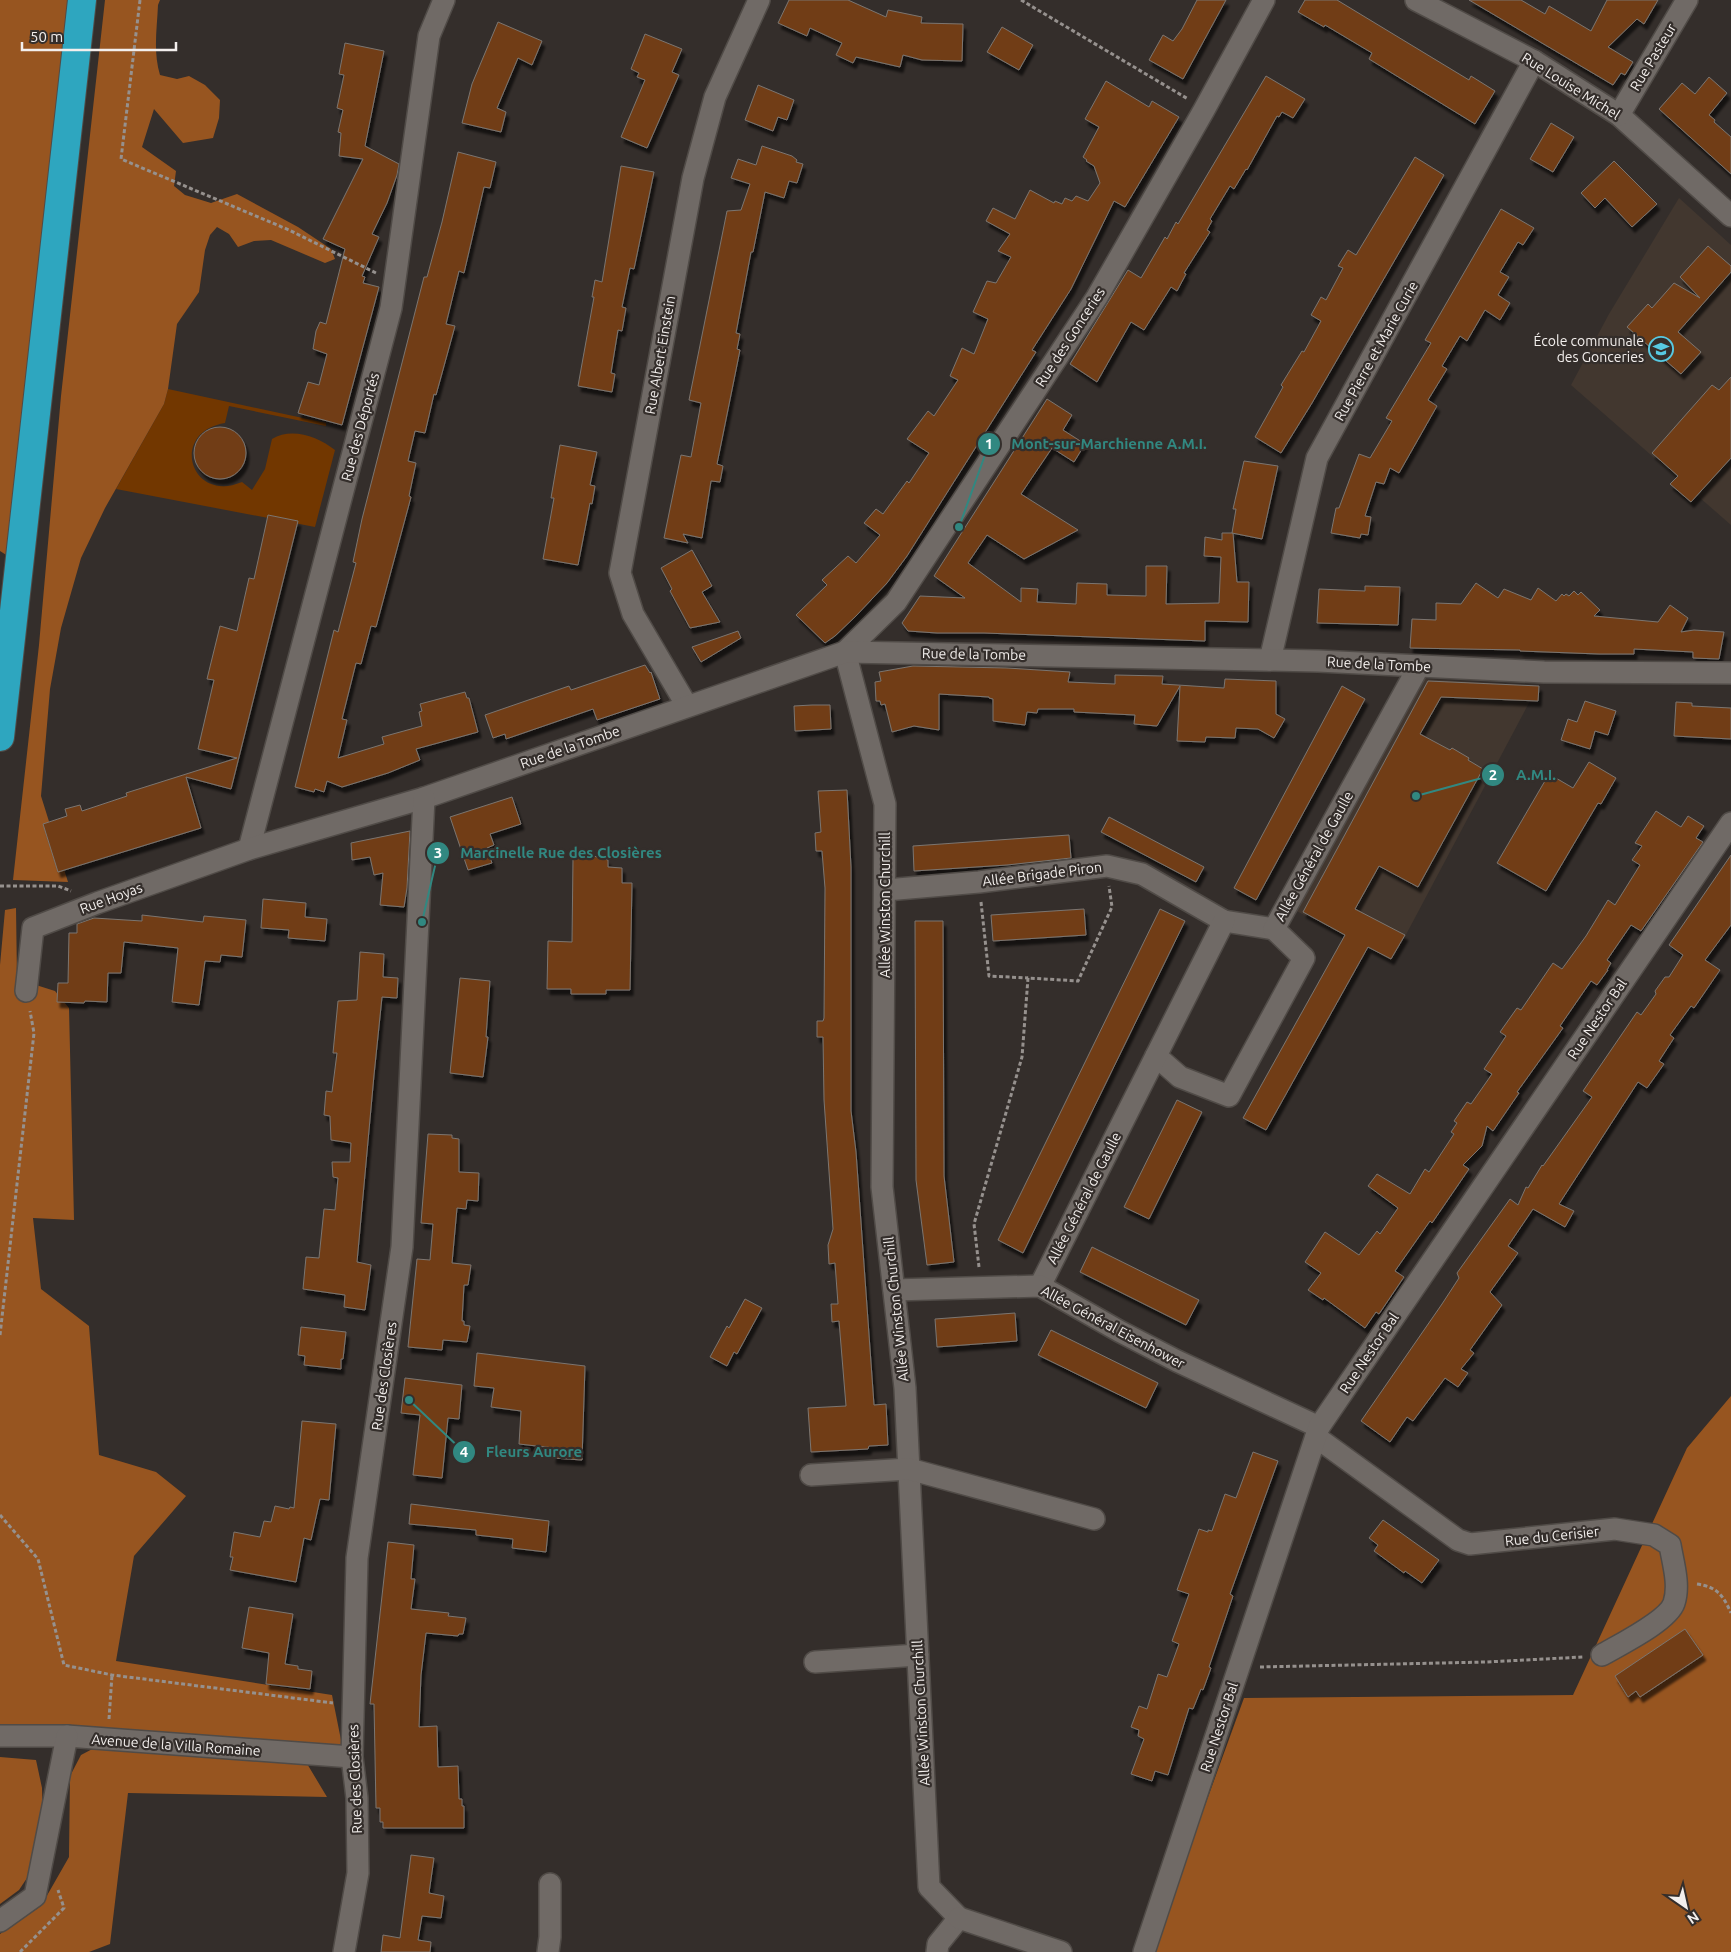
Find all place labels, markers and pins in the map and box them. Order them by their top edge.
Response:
place label: École communale des Gonceries [1533,332,1644,365]
school or university icon: École communale des Gonceries [1648,336,1674,362]
callout: Mont-sur-Marchienne A.M.I. [976,429,1217,459]
callout: A.M.I. [1481,760,1566,790]
callout: Marcinelle Rue des Closières [425,838,672,868]
callout: Fleurs Aurore [451,1437,592,1467]

